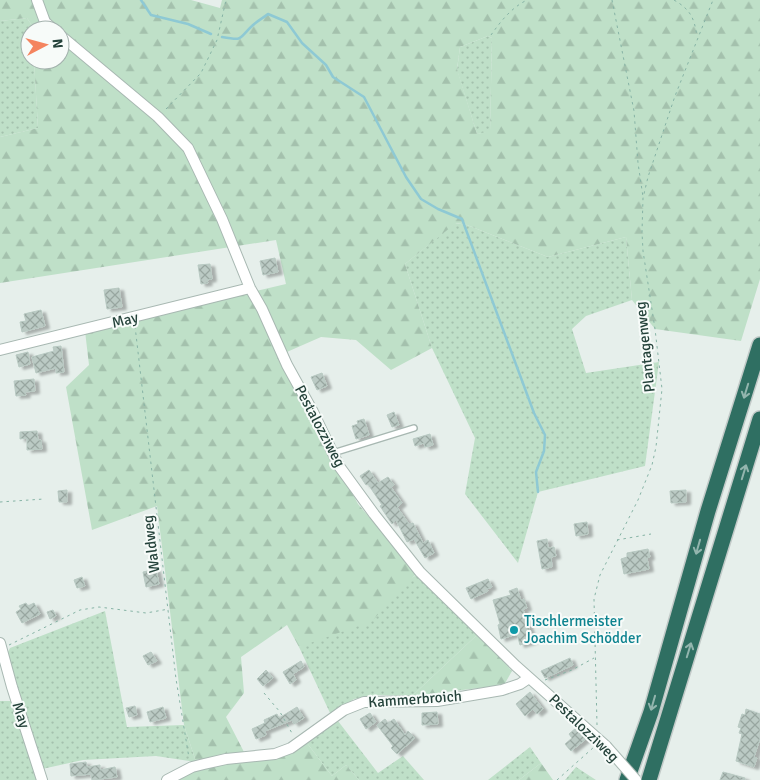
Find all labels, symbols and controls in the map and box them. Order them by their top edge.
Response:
north arrow [20,20,70,70]
text: N [48,38,66,49]
street label: Plantagenweg [631,301,659,393]
street label: May [110,308,140,332]
street label: Pestalozziweg [291,382,349,470]
one-way arrow [740,383,750,399]
one-way arrow [739,464,749,480]
street label: Waldweg [139,514,163,574]
one-way arrow [693,538,703,554]
place label: Tischlermeister Joachim Schödder [524,612,641,647]
marker: Tischlermeister Joachim Schödder [508,624,520,636]
one-way arrow [684,642,694,658]
street label: Kammerbroich [368,687,462,711]
street label: Pestalozziweg [545,690,623,766]
one-way arrow [648,694,658,710]
street label: May [8,700,34,730]

